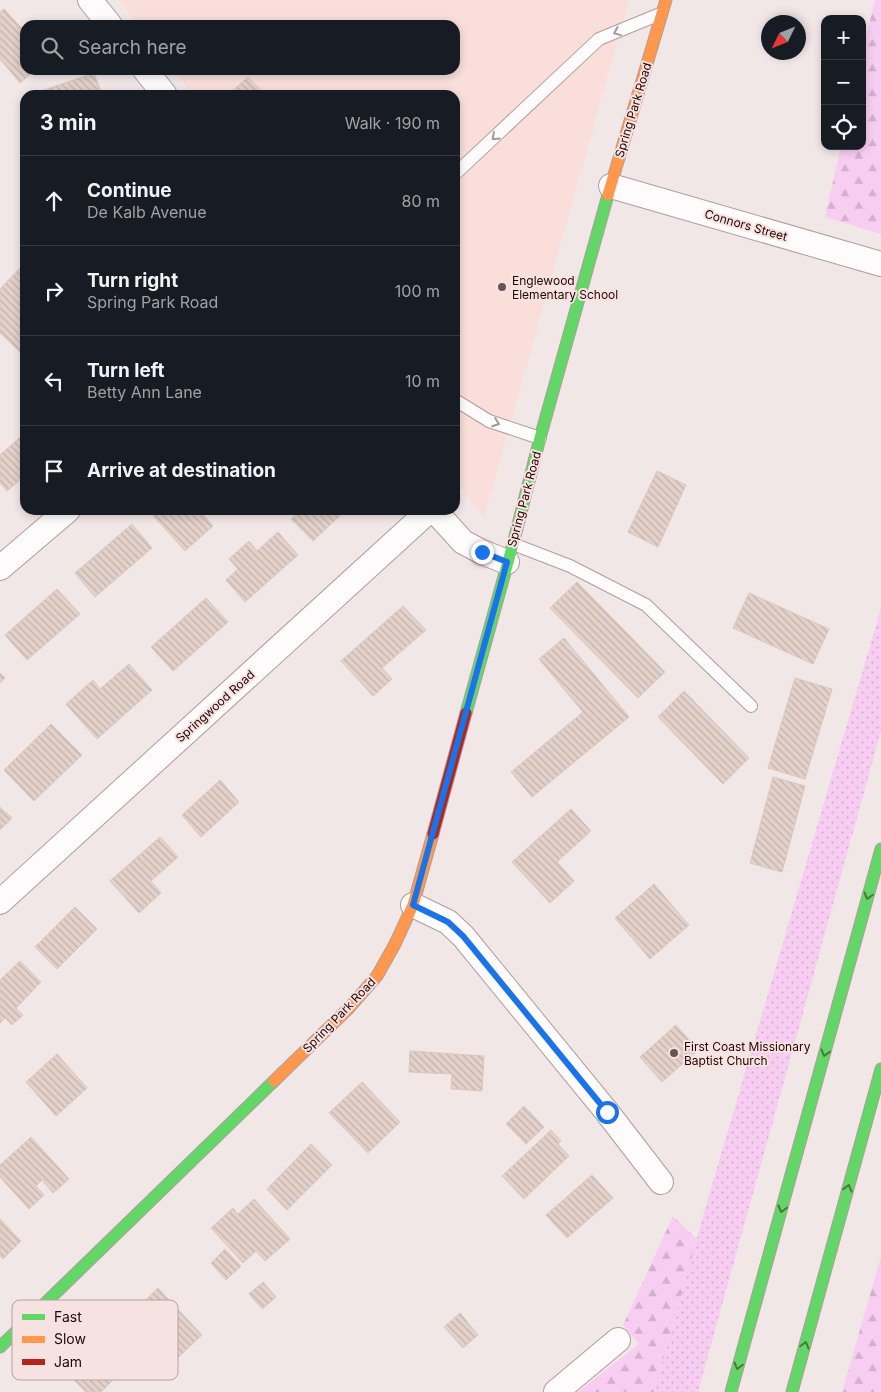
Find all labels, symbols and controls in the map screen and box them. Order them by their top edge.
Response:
north arrow [761,15,806,60]
map controls [821,15,866,150]
button: + [821,15,866,60]
search box [20,20,460,75]
one-way arrow [613,25,622,36]
icon: search [38,34,66,62]
text: Search here [78,36,187,59]
button: − [821,60,866,105]
street label: Spring Park Road [611,61,655,159]
button: locate [821,105,866,150]
text: 3 min [40,110,96,135]
text: Walk · 190 m [345,113,440,133]
one-way arrow [491,131,500,140]
text: Continue [87,179,172,202]
icon: ahead [40,187,68,215]
text: 80 m [401,191,440,211]
text: De Kalb Avenue [87,202,206,222]
street label: Connors Street [703,206,789,244]
text: Turn right [87,269,178,292]
place label: Englewood Elementary School [512,273,618,302]
icon: right [40,277,68,305]
text: 100 m [395,281,440,301]
marker: Englewood Elementary School [496,281,508,293]
text: Spring Park Road [87,292,218,312]
text: Turn left [87,359,165,382]
icon: left [40,367,68,395]
text: 10 m [405,371,440,391]
text: Betty Ann Lane [87,382,202,402]
one-way arrow [491,417,499,427]
street label: Spring Park Road [504,449,544,549]
icon: arrive [40,457,68,485]
text: Arrive at destination [87,459,276,482]
route end [471,541,494,564]
street label: Springwood Road [173,667,257,745]
one-way arrow [863,892,874,900]
street label: Spring Park Road [299,974,379,1056]
place label: First Coast Missionary Baptist Church [684,1039,811,1068]
marker: First Coast Missionary Baptist Church [668,1047,680,1059]
one-way arrow [820,1048,831,1057]
route start [596,1101,619,1124]
one-way arrow [842,1184,853,1193]
one-way arrow [777,1205,787,1213]
legend [12,1300,178,1380]
text: Fast [54,1308,82,1325]
text: Slow [54,1330,86,1347]
one-way arrow [799,1341,810,1349]
text: Jam [54,1353,82,1370]
one-way arrow [734,1361,744,1370]

